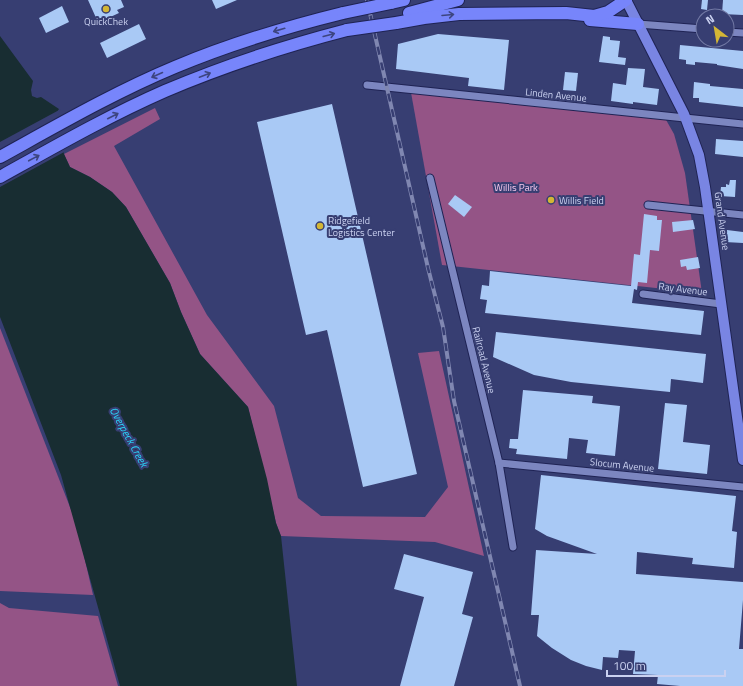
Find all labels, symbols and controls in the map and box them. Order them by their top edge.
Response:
marker: QuickChek [101,4,111,14]
north arrow [695,8,735,48]
text: N [702,11,717,28]
one-way arrow [441,12,454,19]
place label: QuickChek [84,14,128,29]
one-way arrow [273,27,286,34]
one-way arrow [322,31,335,38]
one-way arrow [198,70,210,78]
one-way arrow [152,71,164,79]
street label: Linden Avenue [525,84,587,106]
one-way arrow [107,112,119,119]
one-way arrow [28,154,40,161]
park label: Willis Park [494,180,538,195]
street label: Grand Avenue [710,191,734,251]
place label: Willis Field [559,193,604,208]
marker: Willis Field [546,195,556,205]
place label: Ridgefield Logistics Center [328,213,395,240]
marker: Ridgefield Logistics Center [315,221,325,231]
street label: Ray Avenue [658,279,708,299]
street label: Railroad Avenue [468,325,500,395]
water label: Overpeck Creek [106,404,153,471]
street label: Slocum Avenue [589,454,655,476]
scale bar [607,652,725,678]
text: 100 m [613,656,646,675]

